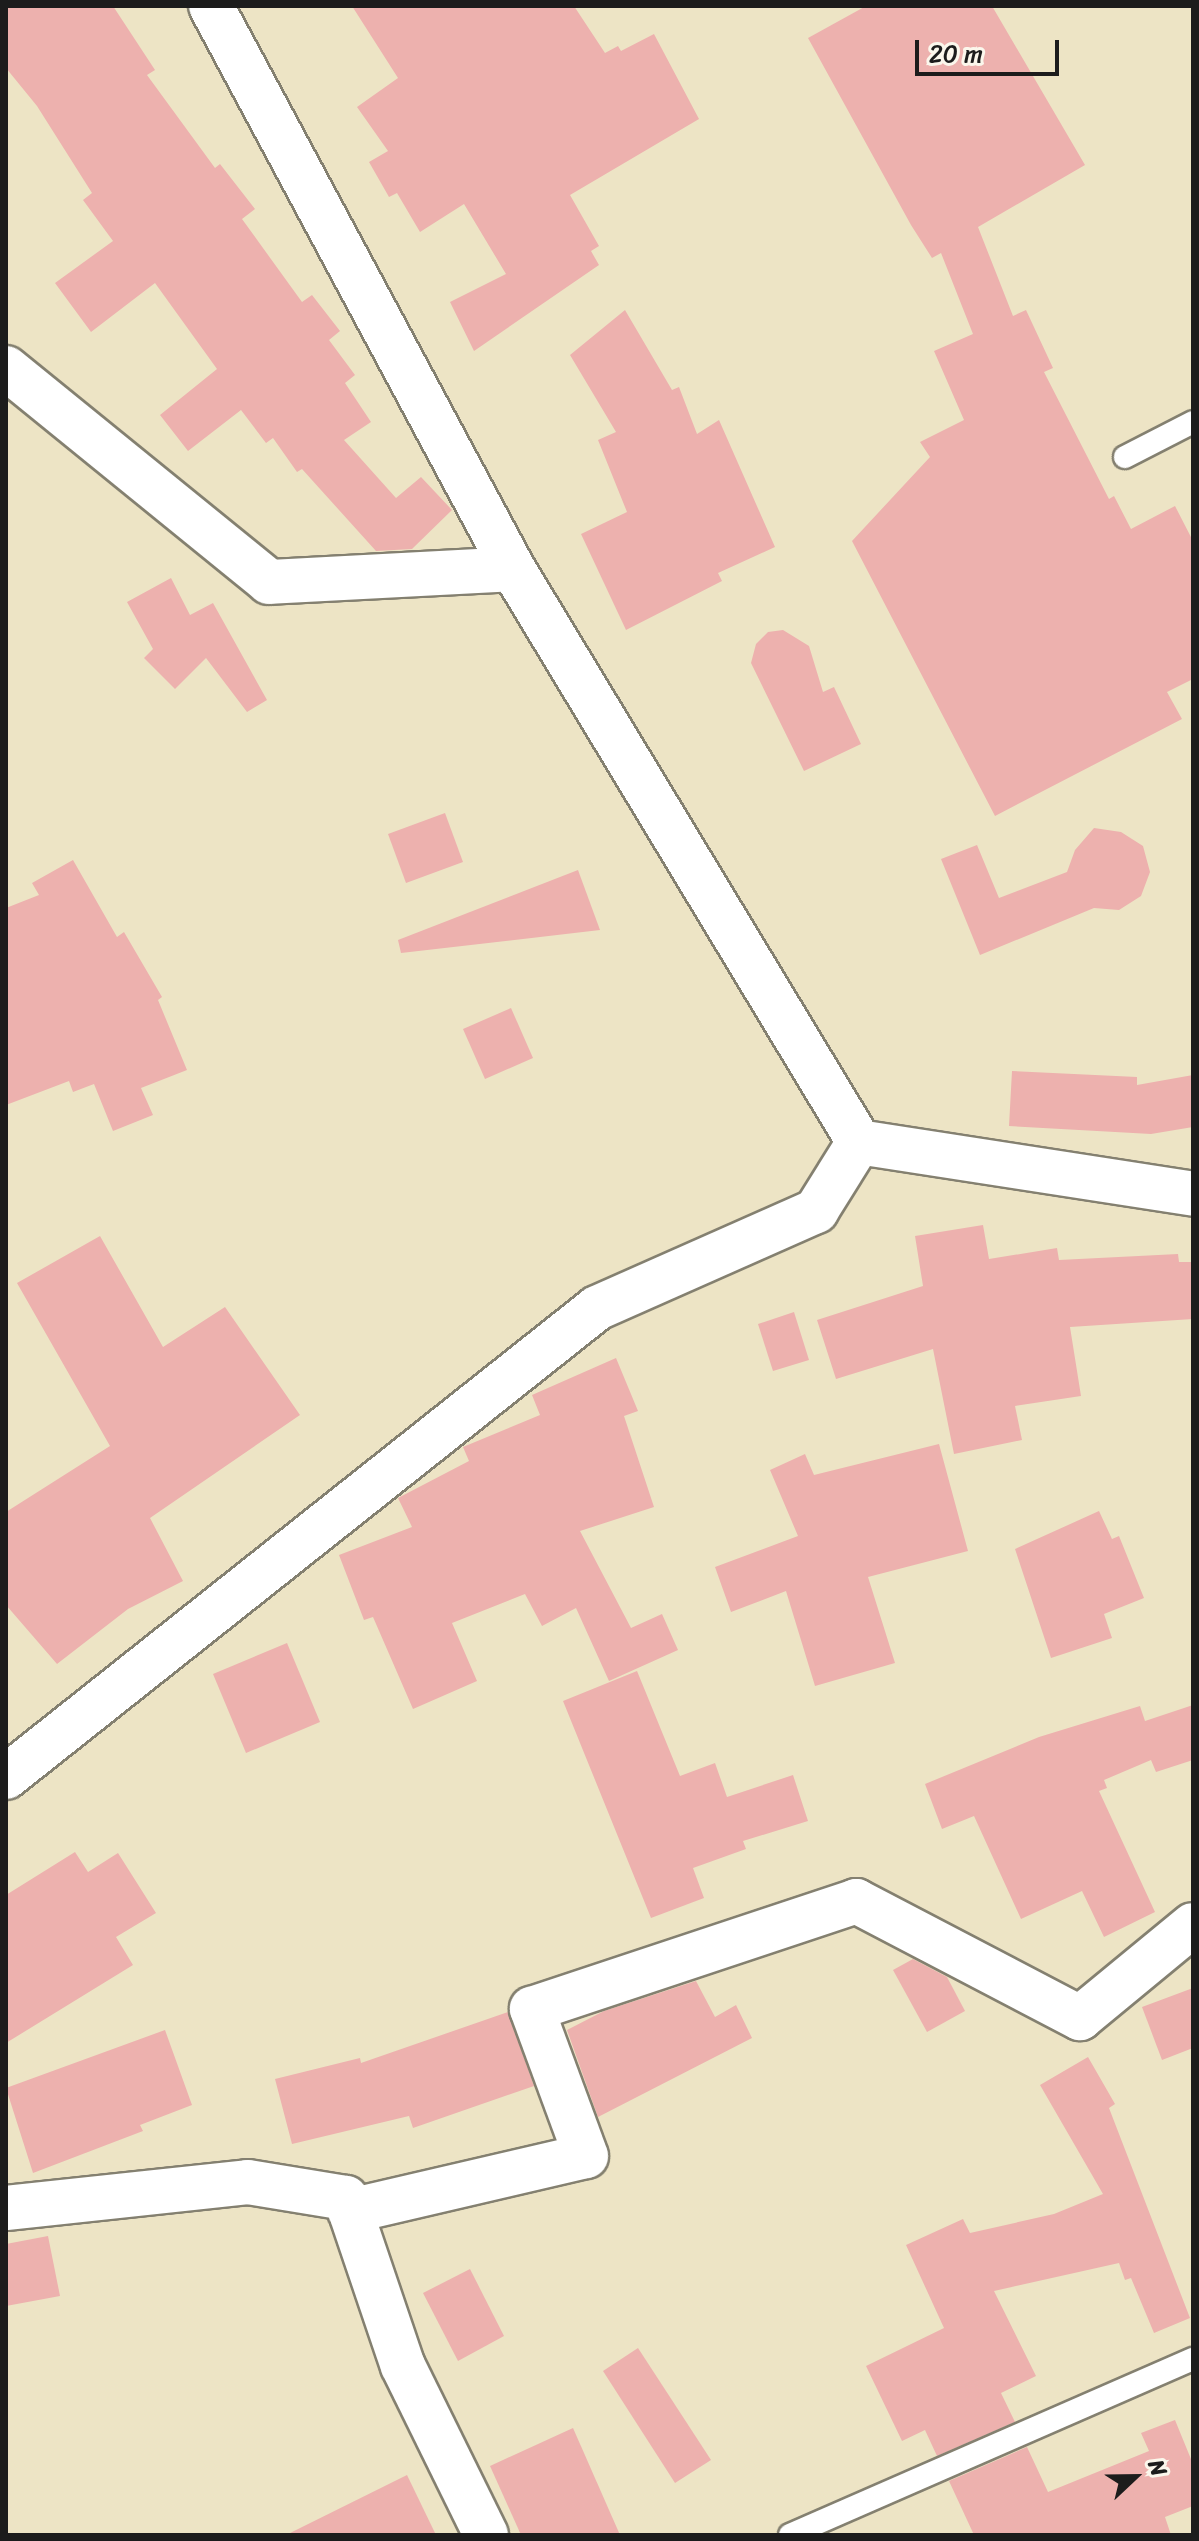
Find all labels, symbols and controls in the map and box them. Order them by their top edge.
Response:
scale bar [919,24,1063,74]
text: 20 m [929,33,983,75]
north arrow [1095,2437,1175,2517]
text: N [1137,2453,1179,2482]

